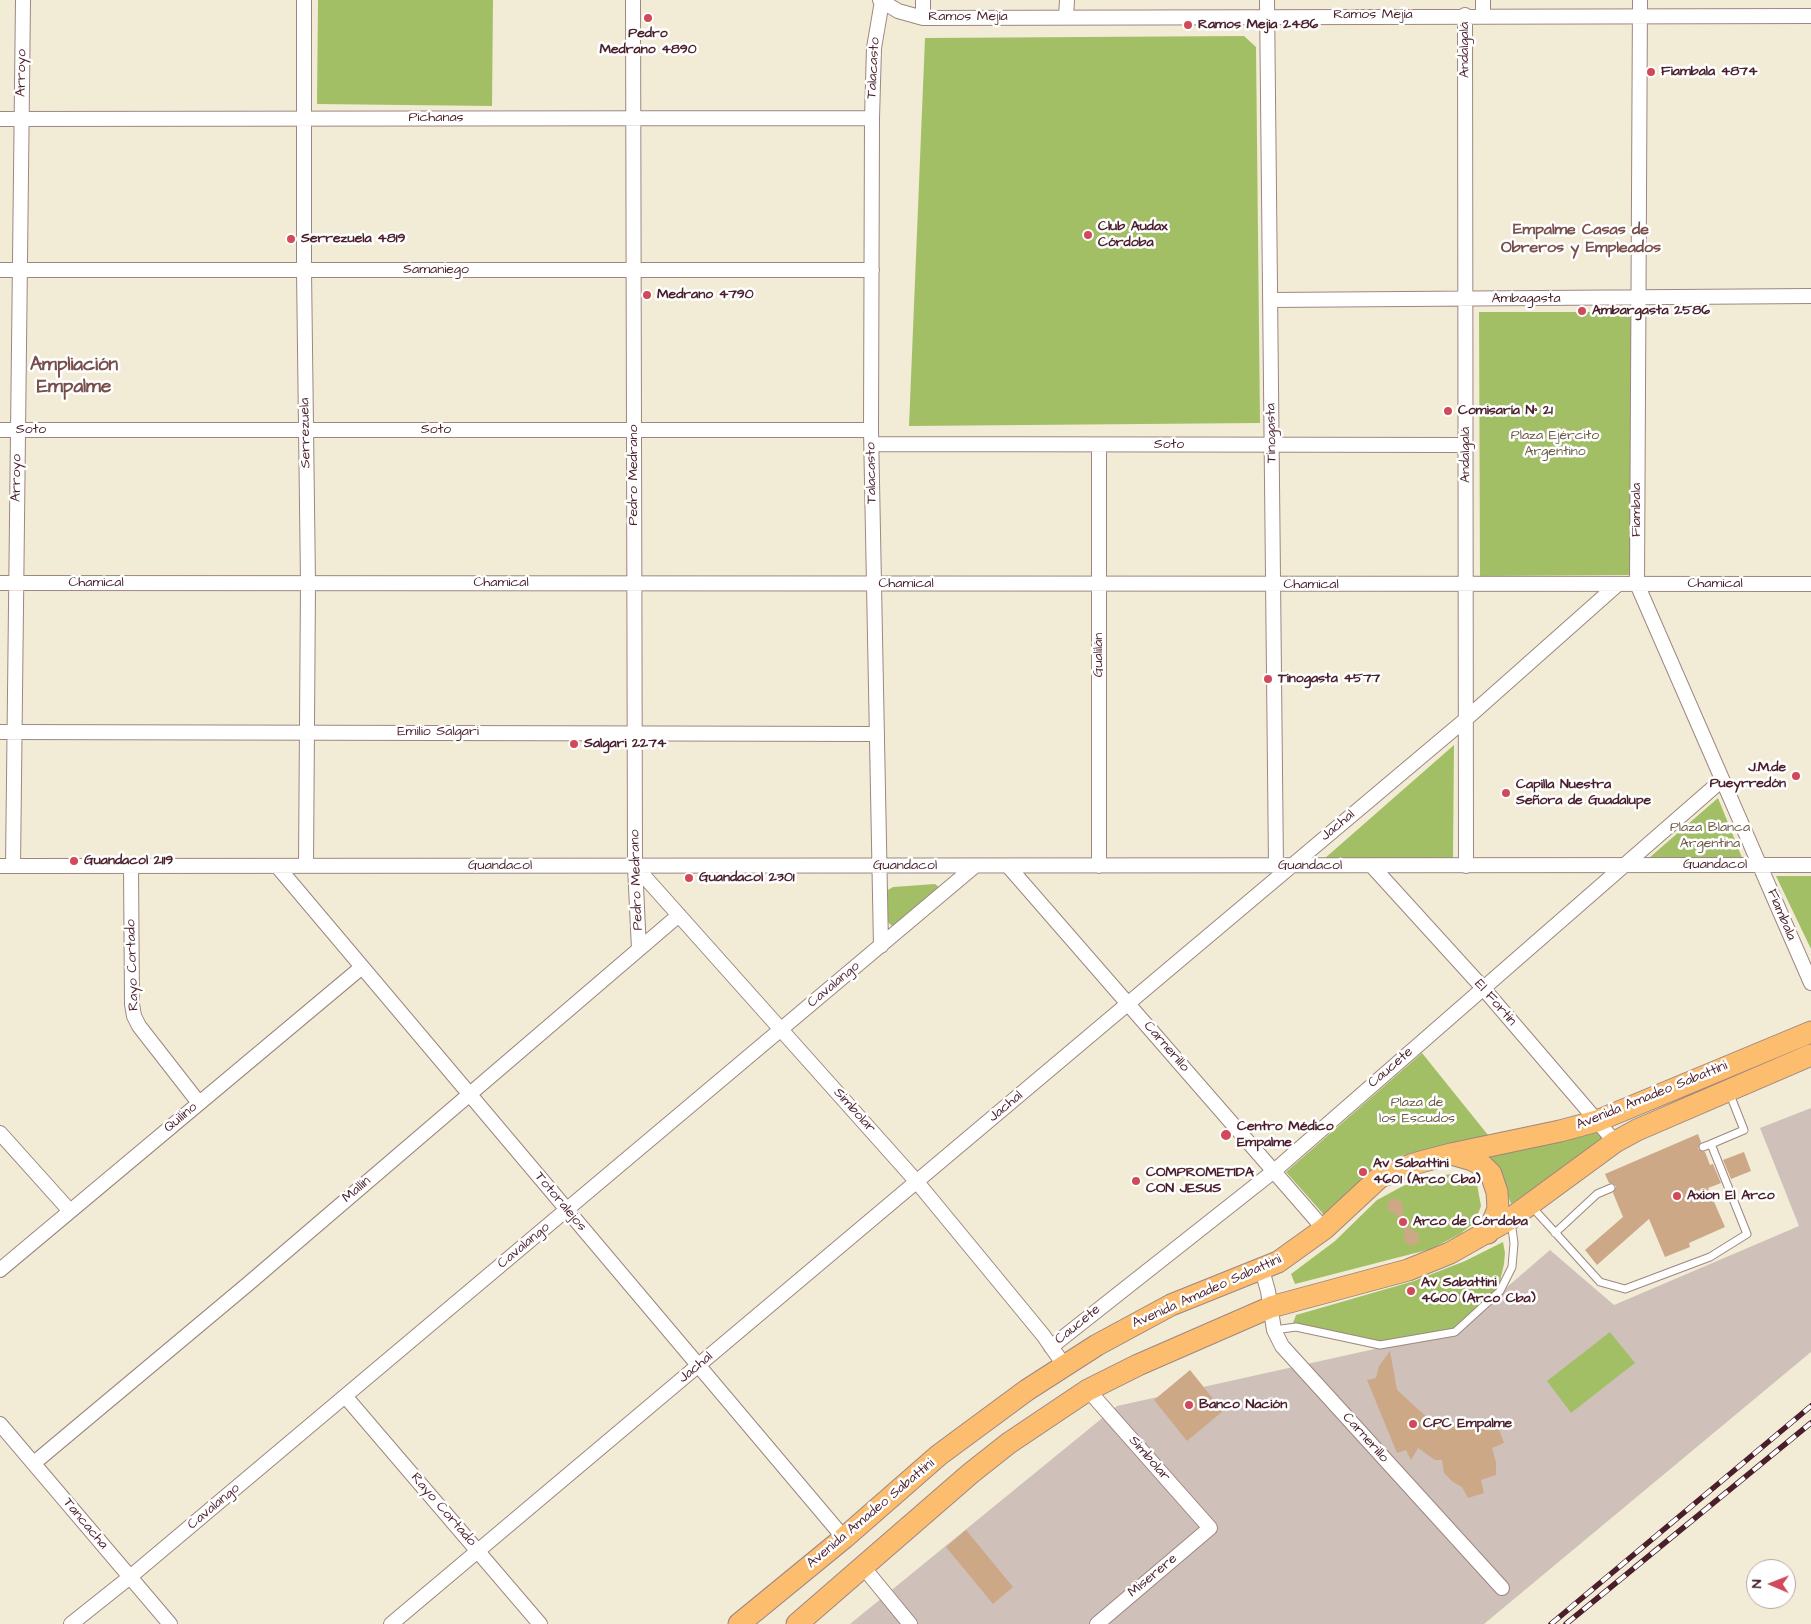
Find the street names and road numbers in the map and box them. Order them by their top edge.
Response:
street label: Ramos Mejía [1333,7,1413,23]
street label: Ramos Mejía [928,9,1008,25]
street label: Andalgalá [1457,22,1473,78]
street label: Talacasto [864,37,884,99]
street label: Arroyo [13,49,31,97]
street label: Pichanas [408,110,464,126]
street label: Samaniego [403,262,469,278]
street label: Ambagasta [1491,291,1561,307]
street label: Serrezuela [297,398,315,468]
street label: Tinogasta [1263,403,1281,463]
street label: Soto [16,422,46,438]
street label: Soto [421,422,451,438]
street label: Pedro Medrano [626,425,642,525]
street label: Andalgalá [1458,427,1474,483]
street label: Soto [1154,437,1184,453]
street label: Talacasto [863,442,881,504]
street label: Arroyo [8,454,26,502]
street label: Fiambala [1629,483,1645,537]
street label: Chamical [68,575,124,591]
street label: Chamical [473,575,529,591]
street label: Chamical [878,576,934,592]
street label: Chamical [1687,576,1743,592]
street label: Chamical [1283,577,1339,593]
street label: Gualilán [1091,633,1107,677]
street label: Emilio Salgari [397,724,479,740]
street label: Jachal [1317,807,1359,845]
street label: Pedro Medrano [627,829,647,931]
street label: Guandacol [1683,857,1747,873]
street label: Guandacol [468,858,532,874]
street label: Guandacol [873,858,937,874]
street label: Guandacol [1278,858,1342,874]
street label: Fiambala [1763,887,1799,943]
street label: Rayo Cortado [123,919,143,1011]
street label: Cavalango [805,958,863,1012]
street label: El Fortín [1470,976,1520,1030]
street label: Carnerillo [1140,1018,1192,1076]
street label: Caucete [1365,1044,1417,1092]
street label: Avenida Amadeo Sabattini [1574,1058,1730,1134]
street label: Simbolar [829,1085,879,1137]
street label: Jachal [985,1088,1027,1126]
street label: Quilino [161,1099,201,1137]
street label: Totoralejos [530,1169,590,1235]
street label: Mallín [339,1173,375,1207]
street label: Cavalango [495,1219,553,1273]
street label: Avenida Amadeo Sabattini [1130,1251,1284,1333]
street label: Caucete [1052,1302,1104,1348]
street label: Jachal [675,1349,717,1387]
street label: Carnerillo [1338,1410,1392,1466]
street label: Simbolar [1125,1433,1173,1485]
street label: Avenida Amadeo Sabattini [804,1456,938,1572]
street label: Rayo Cortado [407,1470,479,1550]
street label: Cavalango [185,1480,243,1534]
street label: Tancacha [59,1495,111,1553]
street label: Miserere [1125,1551,1181,1601]

